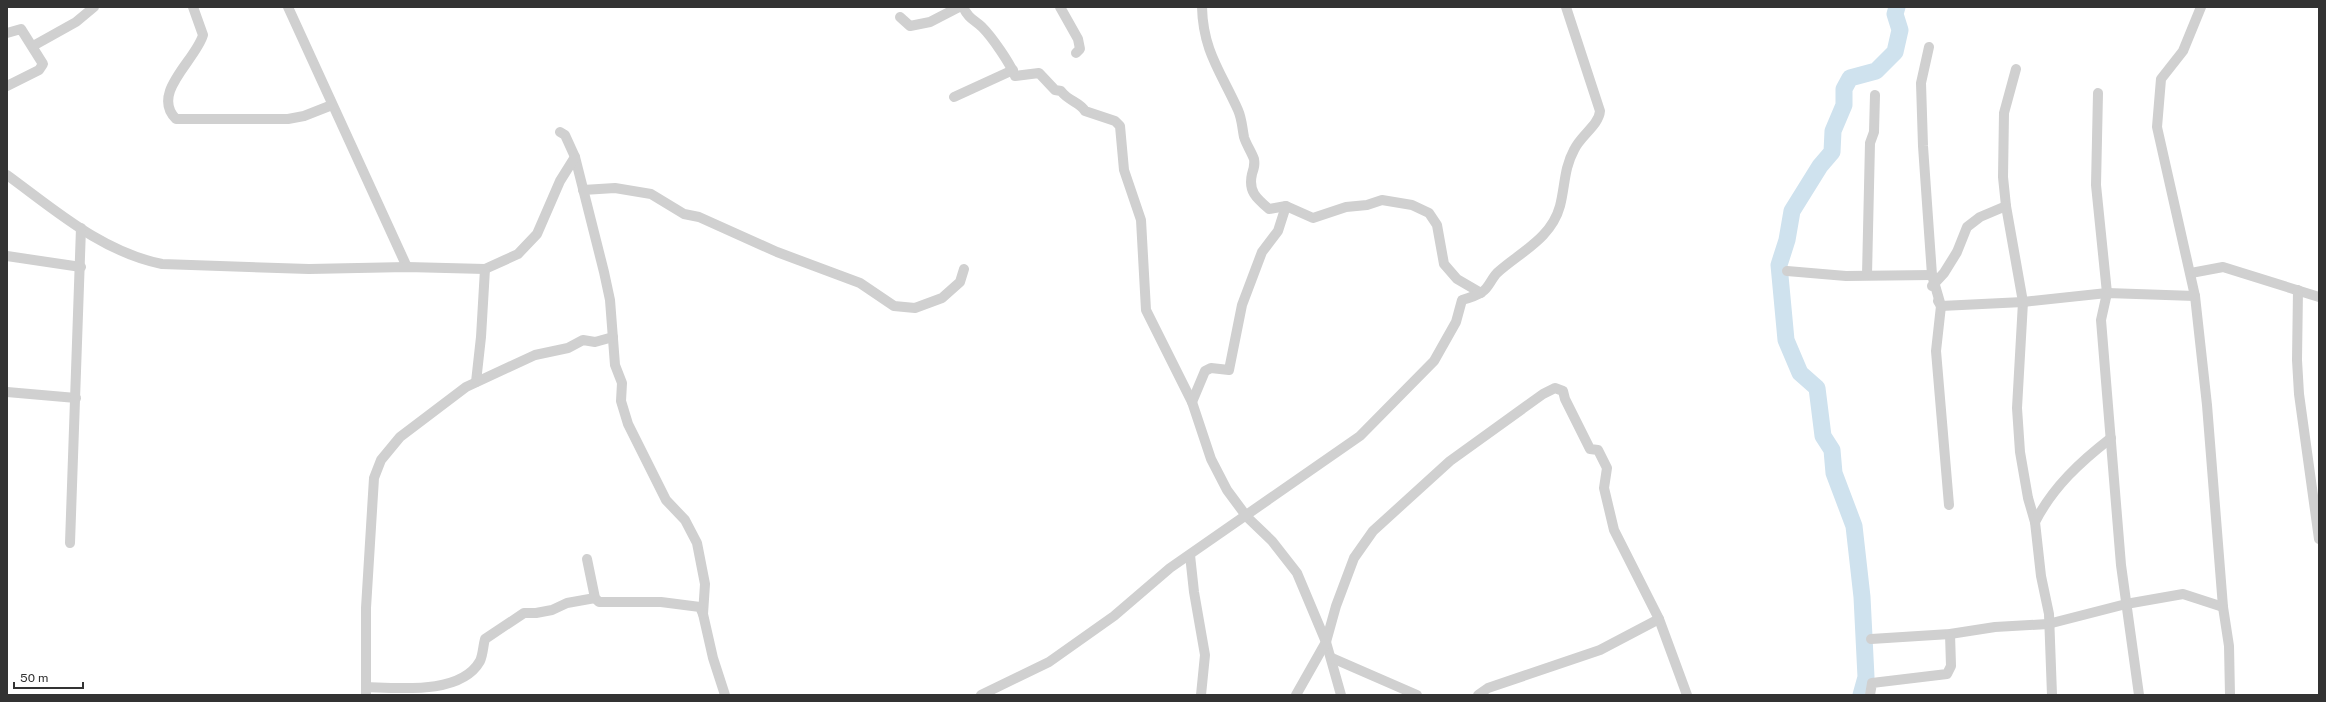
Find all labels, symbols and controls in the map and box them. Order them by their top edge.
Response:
scale bar [14,664,83,690]
text: 50 m [20,671,48,685]

